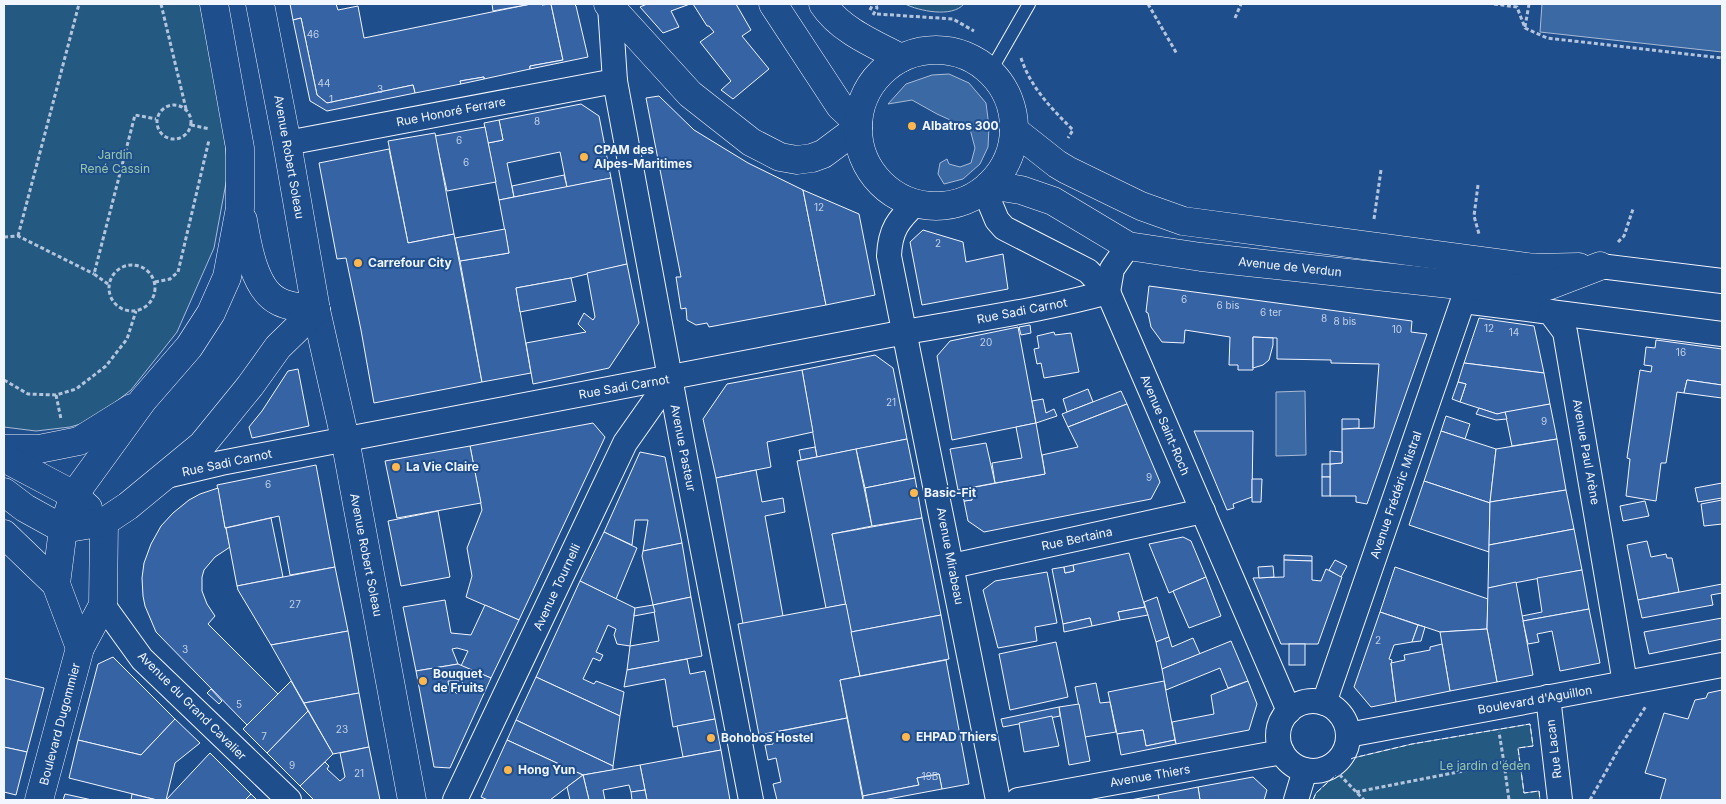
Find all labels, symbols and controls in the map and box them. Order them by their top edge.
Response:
house number: 46 [307,28,319,40]
house number: 44 [318,77,330,89]
house number: 3 [377,83,383,95]
house number: 1 [329,93,333,105]
street label: Avenue Robert Soleau [271,94,308,220]
street label: Rue Honoré Ferrare [395,94,507,129]
house number: 8 [534,115,540,127]
place label: Albatros 300 [922,118,999,133]
marker: Albatros 300 [906,120,918,132]
house number: 6 [456,134,462,146]
place label: CPAM des Alpes-Maritimes [594,142,692,171]
park label: Jardin René Cassin [80,147,150,176]
marker: CPAM des Alpes-Maritimes [578,151,590,163]
house number: 6 [463,156,469,168]
house number: 12 [814,201,824,213]
house number: 2 [935,237,941,249]
street label: Avenue de Verdun [1238,254,1342,279]
place label: Carrefour City [368,255,452,270]
marker: Carrefour City [352,257,364,269]
house number: 6 [1181,293,1187,305]
street label: Rue Sadi Carnot [975,294,1068,327]
house number: 6 bis [1217,299,1239,311]
house number: 6 ter [1260,306,1282,318]
house number: 8 [1321,312,1327,324]
house number: 8 bis [1334,315,1356,327]
house number: 12 [1484,322,1494,334]
house number: 10 [1392,323,1402,335]
house number: 14 [1509,326,1519,338]
house number: 20 [980,336,992,348]
house number: 16 [1676,346,1686,358]
street label: Rue Sadi Carnot [577,371,670,402]
street label: Avenue Saint-Roch [1137,372,1193,477]
house number: 21 [886,396,896,408]
street label: Avenue Paul Arène [1570,398,1603,506]
street label: Avenue Pasteur [668,403,699,493]
house number: 9 [1541,415,1547,427]
street label: Avenue Frédéric Mistral [1367,429,1424,561]
street label: Rue Sadi Carnot [180,446,273,479]
place label: La Vie Claire [406,459,479,474]
marker: La Vie Claire [390,461,402,473]
house number: 9 [1146,471,1152,483]
house number: 6 [265,478,271,490]
place label: Basic-Fit [924,485,977,500]
marker: Basic-Fit [908,487,920,499]
street label: Avenue Robert Soleau [347,492,386,618]
street label: Avenue Mirabeau [934,506,967,606]
street label: Rue Bertaina [1040,524,1114,553]
street label: Avenue Tournelli [530,541,583,633]
house number: 27 [289,598,301,610]
house number: 2 [1375,634,1381,646]
house number: 3 [182,643,188,655]
street label: Avenue du Grand Cavalier [135,648,250,763]
street label: Boulevard Dugommier [36,661,83,787]
place label: Bouquet de Fruits [433,666,484,695]
marker: Bouquet de Fruits [417,675,429,687]
street label: Boulevard d'Aguillon [1476,682,1593,717]
house number: 5 [236,698,242,710]
street label: Rue Lacan [1542,719,1565,780]
house number: 23 [336,723,348,735]
place label: EHPAD Thiers [916,729,997,744]
house number: 7 [261,730,267,742]
place label: Bohobos Hostel [721,730,813,745]
marker: EHPAD Thiers [900,731,912,743]
marker: Bohobos Hostel [705,732,717,744]
park label: Le jardin d'éden [1439,758,1531,773]
house number: 9 [289,759,295,771]
street label: Avenue Thiers [1109,761,1191,790]
place label: Hong Yun [518,762,575,777]
marker: Hong Yun [502,764,514,776]
house number: 21 [354,767,364,779]
house number: 19B [922,770,938,782]

